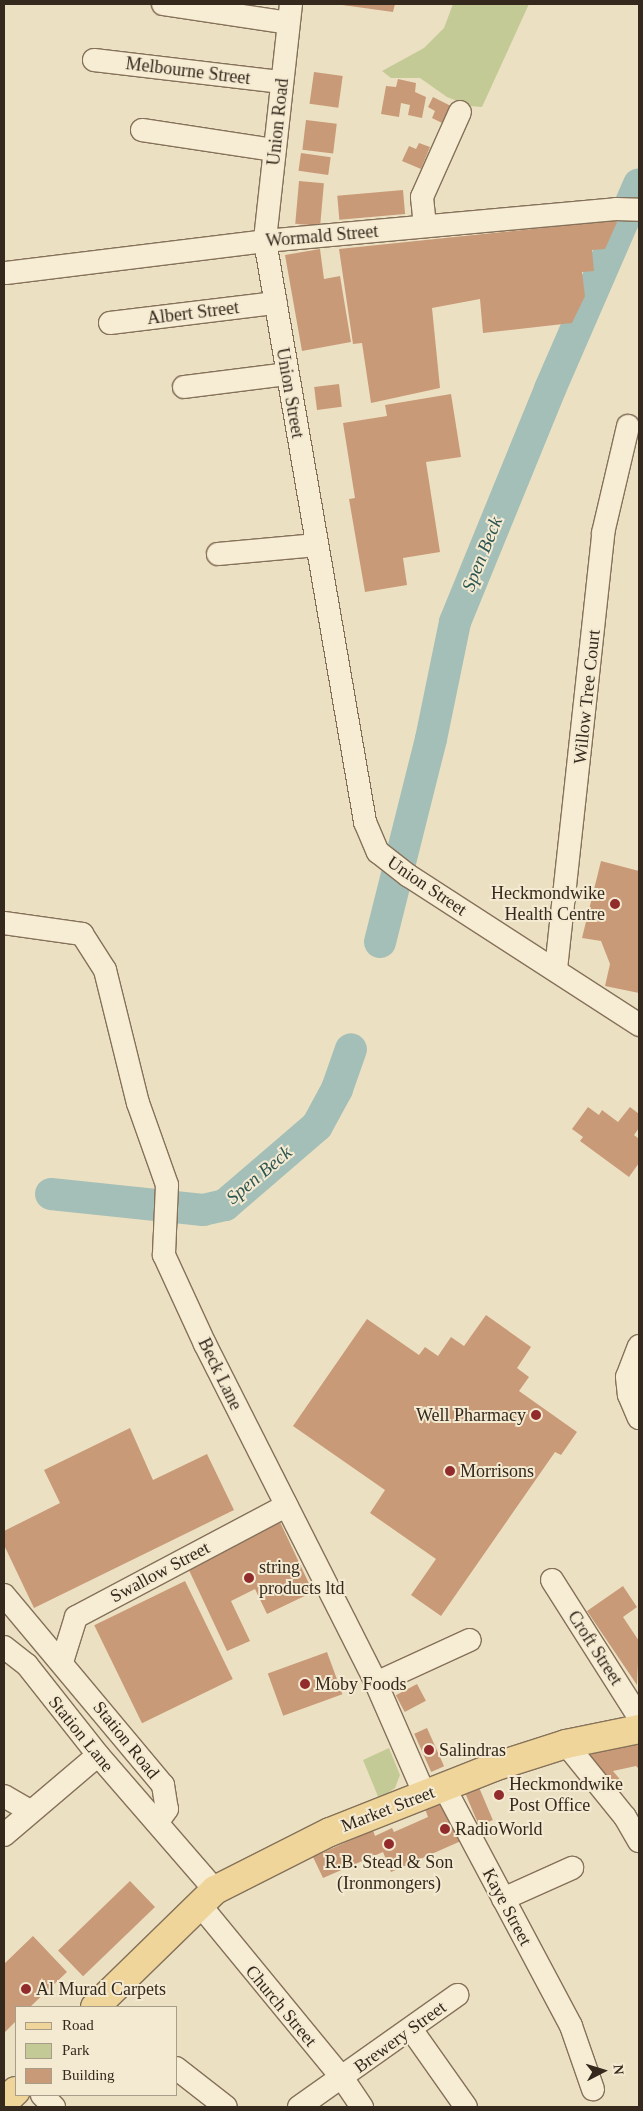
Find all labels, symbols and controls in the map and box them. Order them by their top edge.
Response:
street label: Melbourne Street [124,53,252,89]
street label: Union Road [263,77,293,167]
street label: Wormald Street [265,220,379,252]
street label: Albert Street [146,297,240,329]
street label: Union Street [271,346,309,440]
water label: Spen Beck [457,513,507,595]
street label: Willow Tree Court [569,628,605,766]
street label: Union Street [383,851,471,921]
place label: Heckmondwike Health Centre [491,883,605,926]
marker: Heckmondwike Health Centre [609,898,621,910]
water label: Spen Beck [222,1141,296,1209]
street label: Beck Lane [193,1334,247,1414]
place label: Well Pharmacy [416,1404,526,1426]
marker: Well Pharmacy [530,1409,542,1421]
place label: Morrisons [460,1460,534,1482]
marker: Morrisons [444,1465,456,1477]
street label: Swallow Street [107,1537,213,1607]
place label: string products ltd [259,1557,344,1600]
marker: string products ltd [243,1572,255,1584]
street label: Croft Street [563,1607,627,1689]
place label: Moby Foods [315,1673,407,1695]
marker: Moby Foods [299,1678,311,1690]
street label: Station Lane [44,1692,118,1776]
street label: Station Road [88,1697,164,1783]
place label: Salindras [439,1739,506,1761]
marker: Salindras [423,1744,435,1756]
place label: Heckmondwike Post Office [509,1774,623,1816]
street label: Market Street [338,1781,438,1837]
marker: Heckmondwike Post Office [493,1789,505,1801]
place label: RadioWorld [455,1818,543,1840]
marker: RadioWorld [439,1823,451,1835]
marker: R.B. Stead & Son (Ironmongers) [383,1838,395,1850]
place label: R.B. Stead & Son (Ironmongers) [325,1852,453,1895]
street label: Kaye Street [478,1865,536,1949]
street label: Church Street [241,1961,321,2051]
place label: Al Murad Carpets [36,1978,166,2000]
marker: Al Murad Carpets [20,1983,32,1995]
street label: Brewery Street [350,1996,450,2078]
legend [15,2006,178,2096]
text: Road [62,2017,94,2033]
text: Park [62,2042,90,2058]
north arrow [578,2046,628,2096]
text: N [611,2064,626,2075]
text: Building [62,2067,115,2083]

